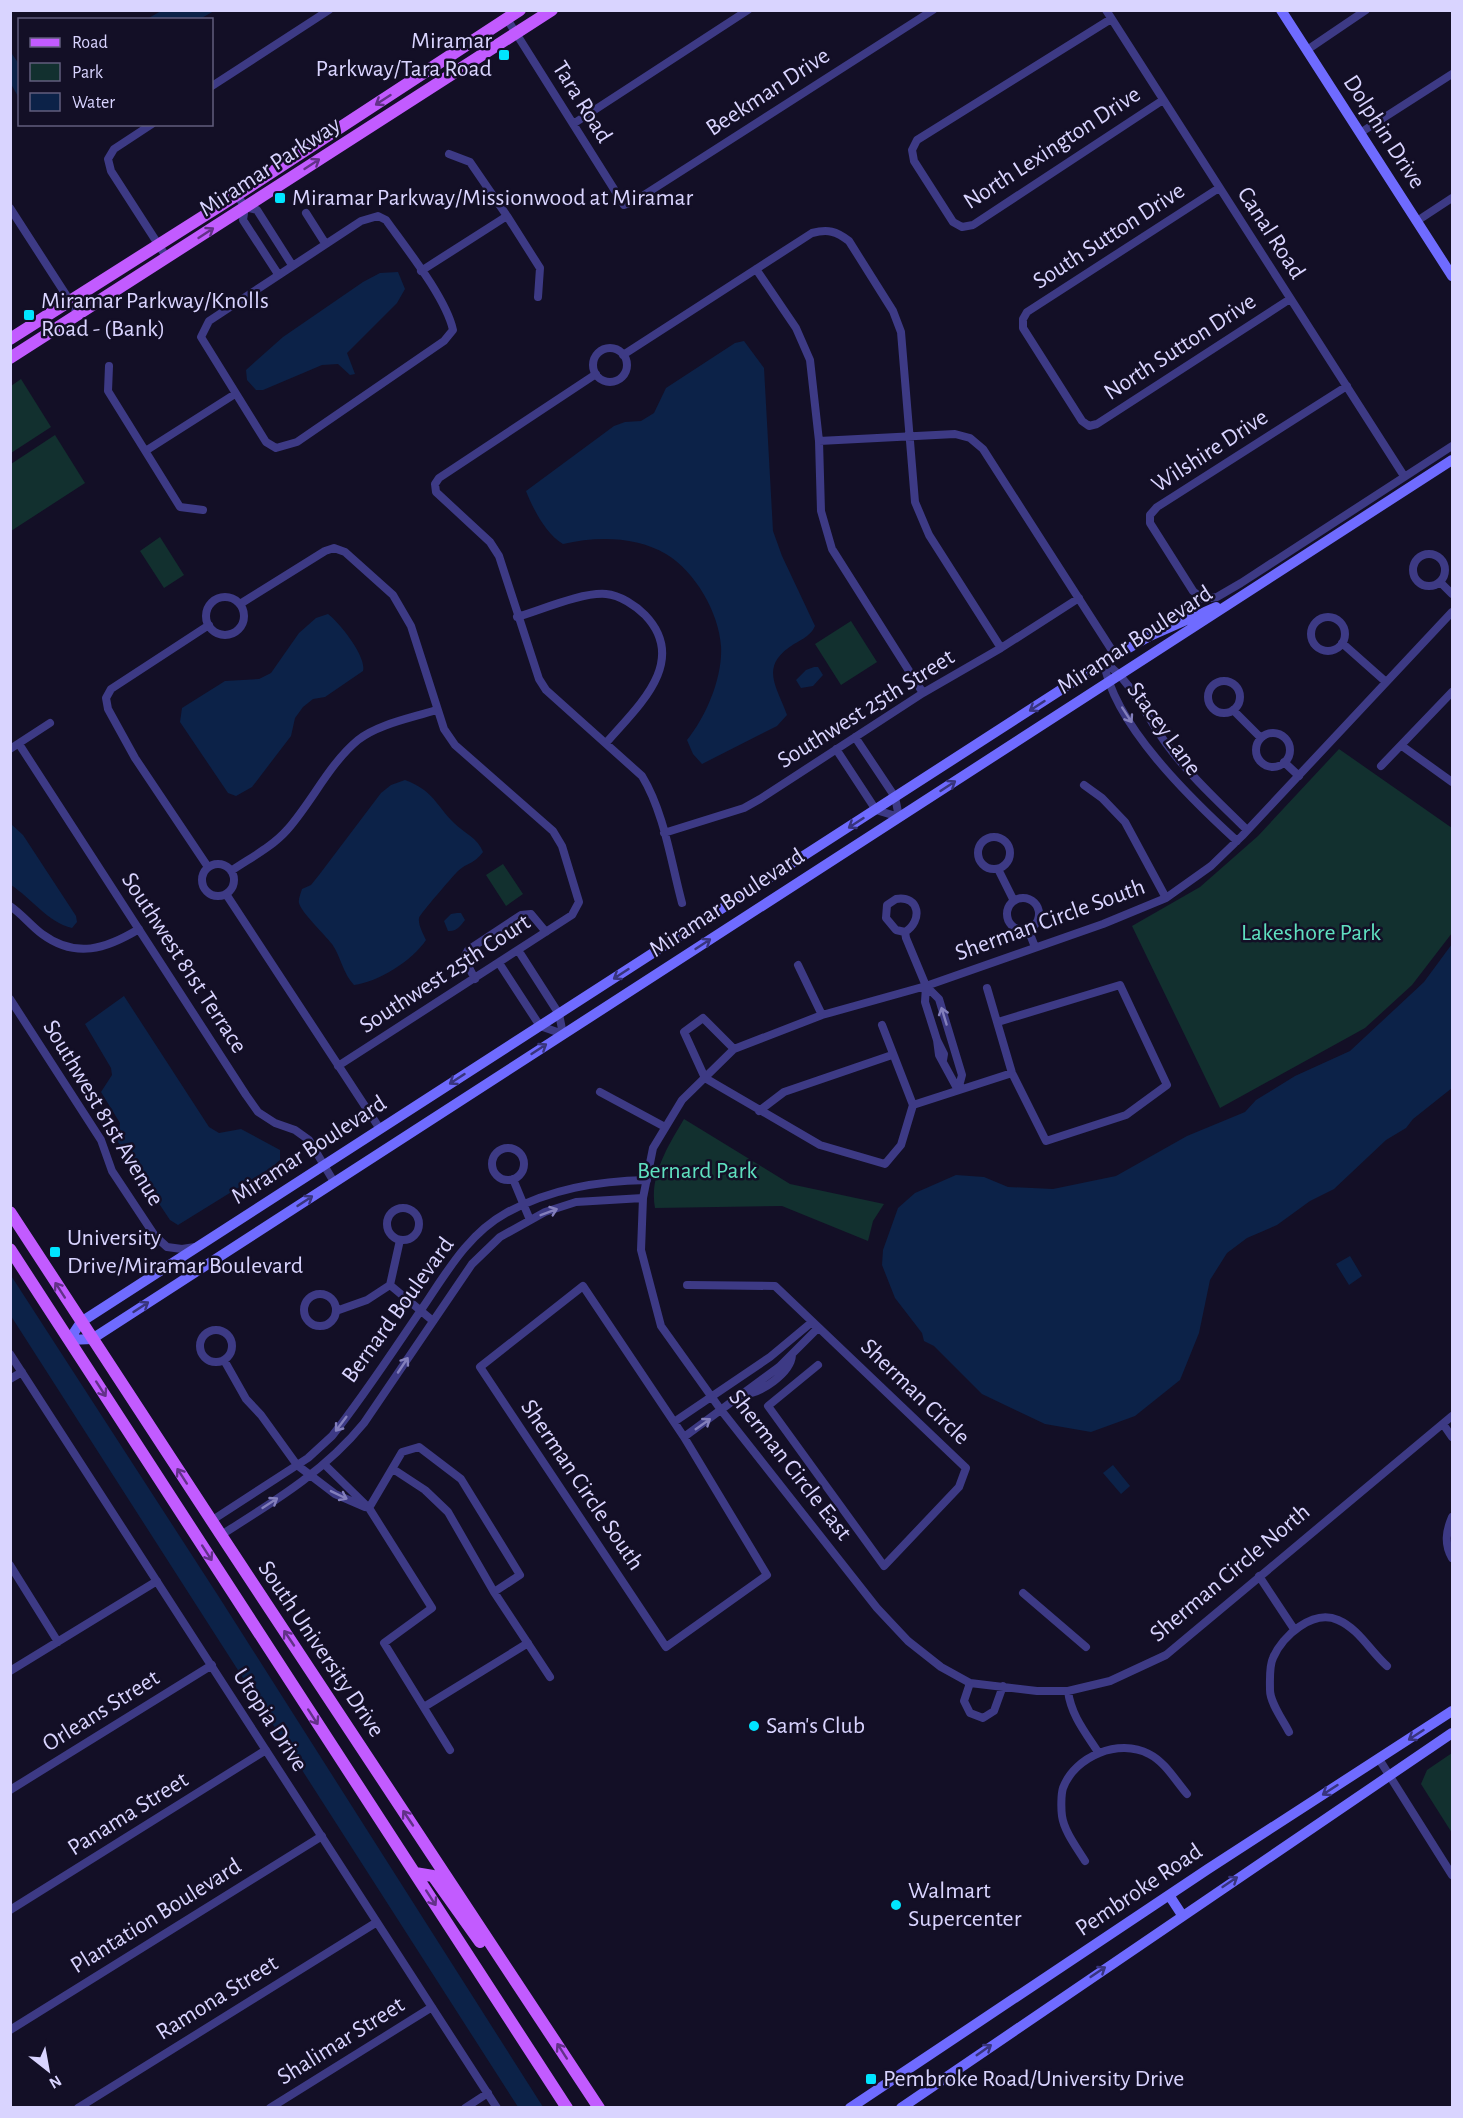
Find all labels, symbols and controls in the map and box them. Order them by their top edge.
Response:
legend [18,18,213,126]
place label: Miramar Parkway/Tara Road [316,29,492,81]
text: Road [72,34,108,52]
street label: Beekman Drive [702,43,834,141]
marker: Miramar Parkway/Tara Road [497,48,511,62]
street label: Tara Road [548,57,616,147]
text: Park [72,64,104,82]
street label: Dolphin Drive [1339,71,1429,193]
street label: North Lexington Drive [959,82,1145,214]
text: Water [72,94,115,112]
one-way arrow [375,94,392,106]
street label: Miramar Parkway [195,113,345,221]
one-way arrow [303,158,320,170]
street label: South Sutton Drive [1029,178,1189,294]
street label: Canal Road [1232,183,1310,283]
place label: Miramar Parkway/Missionwood at Miramar [292,186,693,210]
marker: Miramar Parkway/Missionwood at Miramar [273,191,287,205]
one-way arrow [197,226,214,238]
place label: Miramar Parkway/Knolls Road - (Bank) [41,289,269,341]
street label: North Sutton Drive [1100,289,1260,405]
marker: Miramar Parkway/Knolls Road - (Bank) [22,308,36,322]
street label: Wilshire Drive [1148,405,1272,497]
street label: Miramar Boulevard [1053,581,1217,699]
street label: Southwest 25th Street [773,645,959,773]
street label: Stacey Lane [1122,678,1206,780]
one-way arrow [1029,699,1046,712]
one-way arrow [1121,706,1133,723]
one-way arrow [939,780,956,792]
one-way arrow [848,817,865,829]
street label: Miramar Boulevard [645,844,809,962]
street label: Southwest 81st Terrace [117,868,251,1058]
street label: Sherman Circle South [952,875,1148,965]
street label: Southwest 25th Court [355,910,535,1038]
park label: Lakeshore Park [1241,921,1381,945]
one-way arrow [694,937,711,949]
one-way arrow [613,968,630,980]
one-way arrow [937,1007,948,1026]
street label: Southwest 81st Avenue [38,1016,168,1210]
one-way arrow [530,1043,547,1055]
one-way arrow [449,1073,466,1086]
street label: Miramar Boulevard [227,1091,391,1209]
park label: Bernard Park [637,1159,757,1183]
one-way arrow [296,1195,313,1207]
one-way arrow [539,1205,558,1216]
place label: University Drive/Miramar Boulevard [67,1226,303,1278]
street label: Bernard Boulevard [337,1233,459,1387]
marker: University Drive/Miramar Boulevard [48,1245,62,1259]
one-way arrow [54,1281,67,1298]
one-way arrow [132,1301,149,1313]
street label: Sherman Circle [856,1334,974,1450]
one-way arrow [397,1357,409,1373]
one-way arrow [95,1381,108,1398]
street label: Sherman Circle East [724,1385,856,1545]
street label: Sherman Circle South [516,1395,648,1575]
one-way arrow [335,1416,348,1432]
one-way arrow [694,1418,711,1430]
one-way arrow [175,1467,188,1484]
one-way arrow [329,1490,347,1502]
one-way arrow [261,1497,278,1510]
street label: Sherman Circle North [1146,1499,1314,1647]
one-way arrow [202,1544,214,1561]
street label: South University Drive [253,1557,389,1741]
one-way arrow [283,1631,295,1647]
street label: Utopia Drive [228,1664,312,1776]
street label: Orleans Street [38,1666,164,1756]
one-way arrow [307,1708,320,1725]
place label: Sam's Club [766,1714,865,1738]
marker: Sam's Club [747,1719,761,1733]
one-way arrow [1408,1729,1424,1741]
street label: Panama Street [64,1767,193,1860]
one-way arrow [1322,1785,1339,1797]
one-way arrow [402,1811,414,1827]
street label: Pembroke Road [1071,1839,1207,1941]
street label: Plantation Boulevard [66,1854,246,1978]
one-way arrow [1221,1876,1238,1888]
place label: Walmart Supercenter [908,1879,1022,1931]
one-way arrow [425,1889,437,1906]
marker: Walmart Supercenter [889,1898,903,1912]
street label: Ramona Street [152,1951,282,2045]
one-way arrow [1089,1966,1106,1978]
street label: Shalimar Street [273,1992,409,2090]
north arrow [18,2040,78,2100]
one-way arrow [556,2043,568,2059]
one-way arrow [975,2044,992,2056]
place label: Pembroke Road/University Drive [883,2067,1184,2091]
text: N [46,2072,64,2092]
marker: Pembroke Road/University Drive [864,2072,878,2086]

